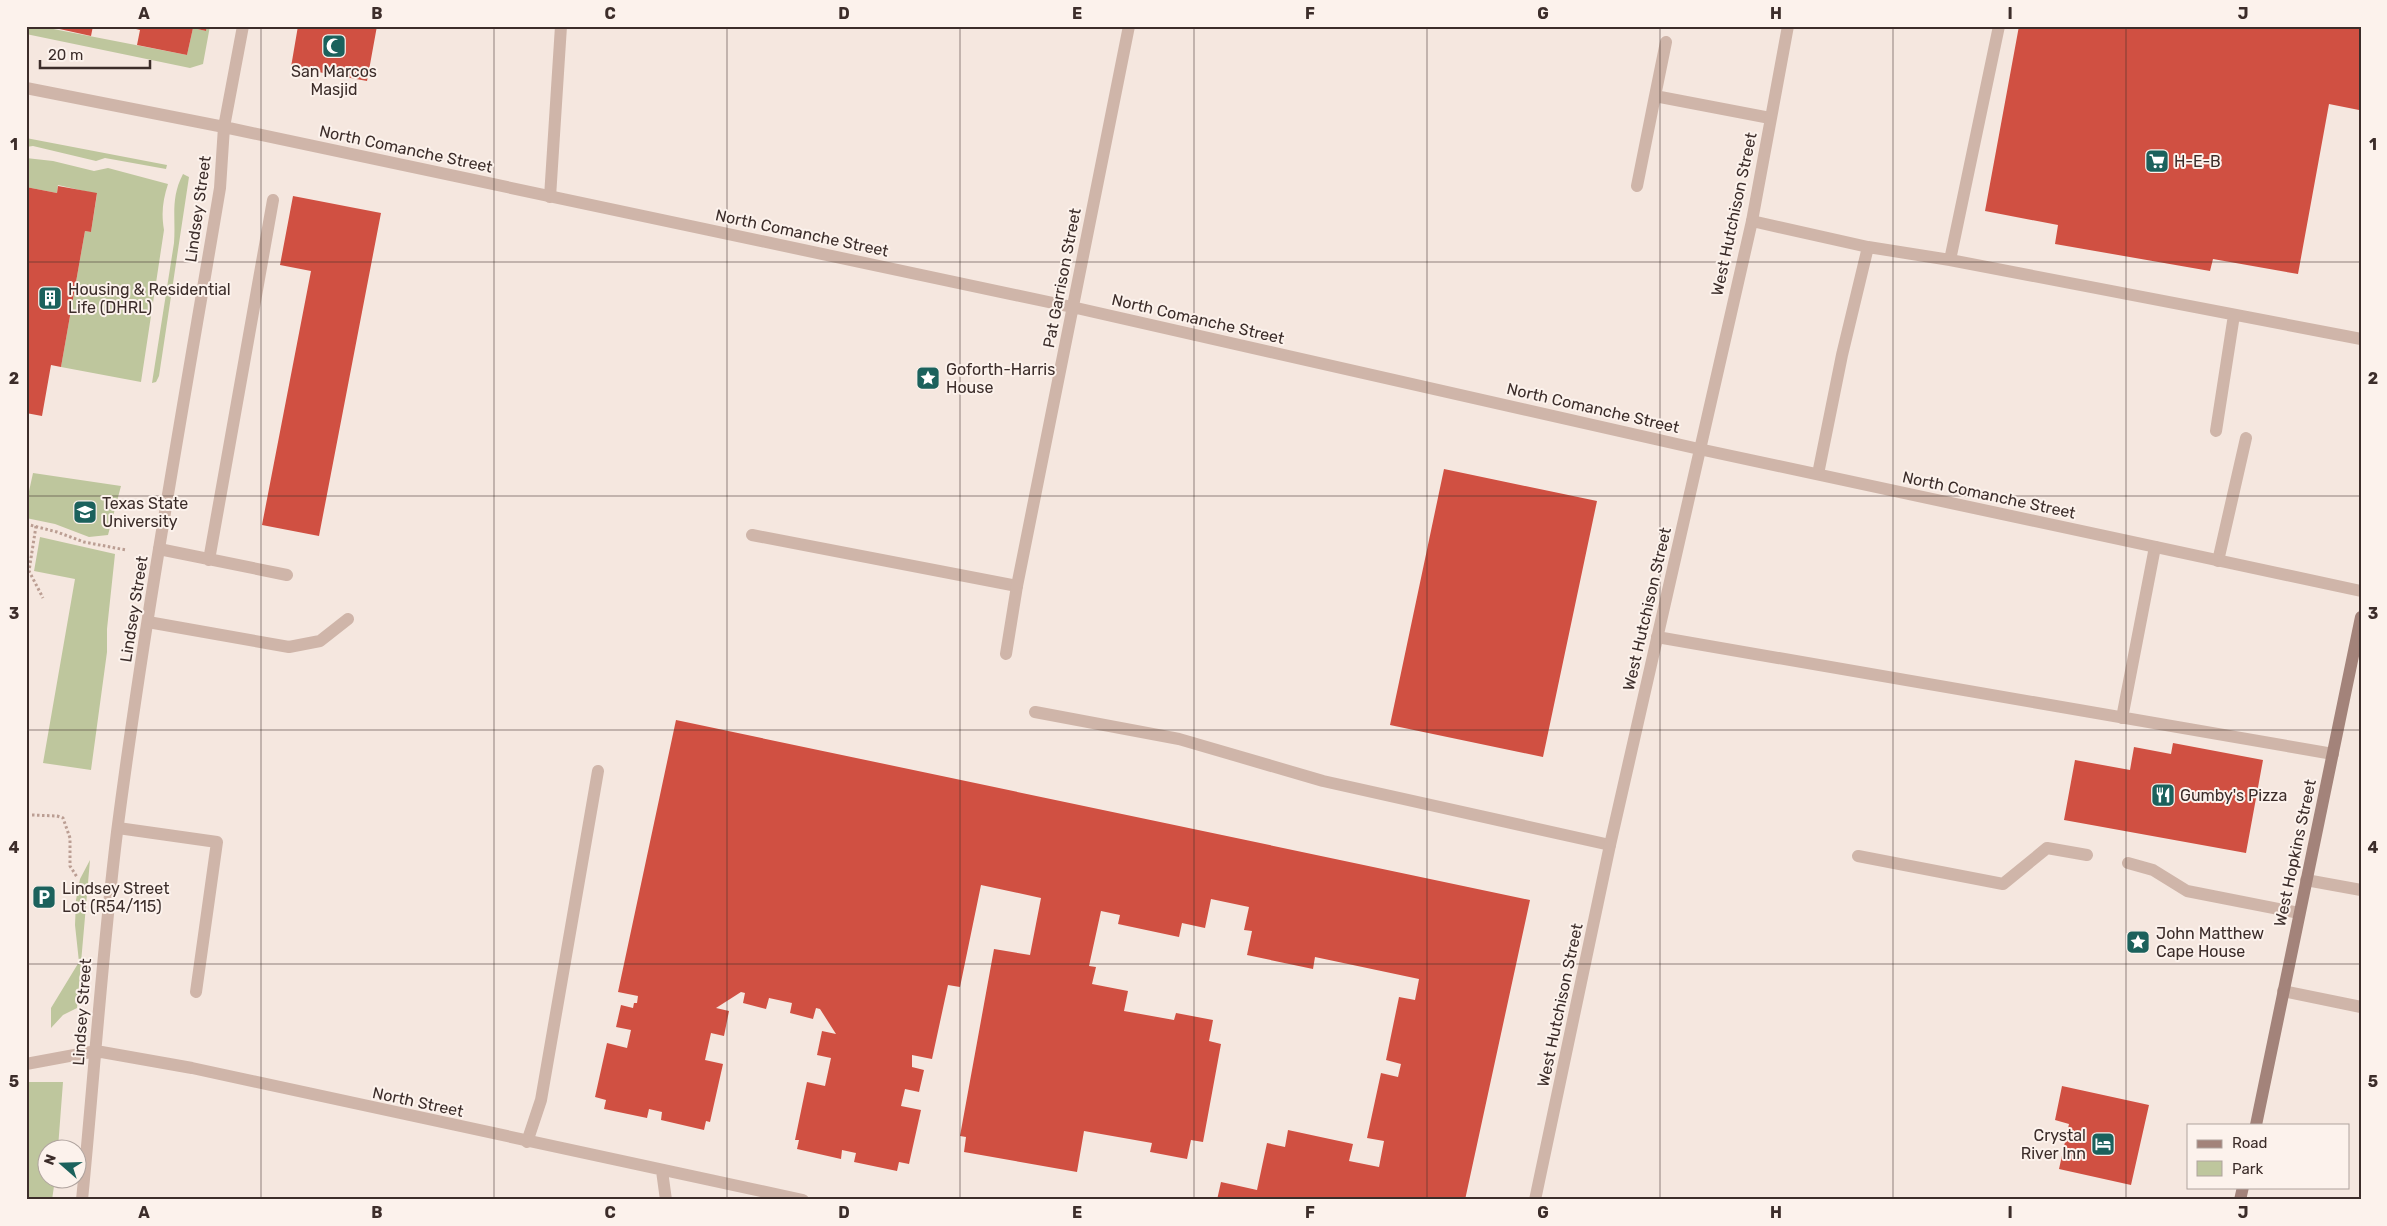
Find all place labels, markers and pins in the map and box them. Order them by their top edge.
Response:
mosque icon: San Marcos Masjid [321,33,347,59]
place label: San Marcos Masjid [291,62,377,99]
supermarket icon: H-E-B [2144,148,2170,174]
place label: H-E-B [2174,152,2221,171]
place label: Housing & Residential Life (DHRL) [68,280,231,317]
building icon: Housing & Residential Life (DHRL) [37,285,63,311]
place label: Goforth-Harris House [946,360,1055,397]
place icon: Goforth-Harris House [915,365,941,391]
place label: Texas State University [102,494,188,531]
school or university icon: Texas State University [72,499,98,525]
restaurant icon: Gumby's Pizza [2150,782,2176,808]
place label: Gumby's Pizza [2180,786,2287,805]
place label: Lindsey Street Lot (R54/115) [62,879,170,916]
parking icon: Lindsey Street Lot (R54/115) [31,884,57,910]
place label: John Matthew Cape House [2156,924,2264,961]
place icon: John Matthew Cape House [2125,929,2151,955]
place label: Crystal River Inn [2021,1126,2086,1163]
hotel icon: Crystal River Inn [2090,1131,2116,1157]

